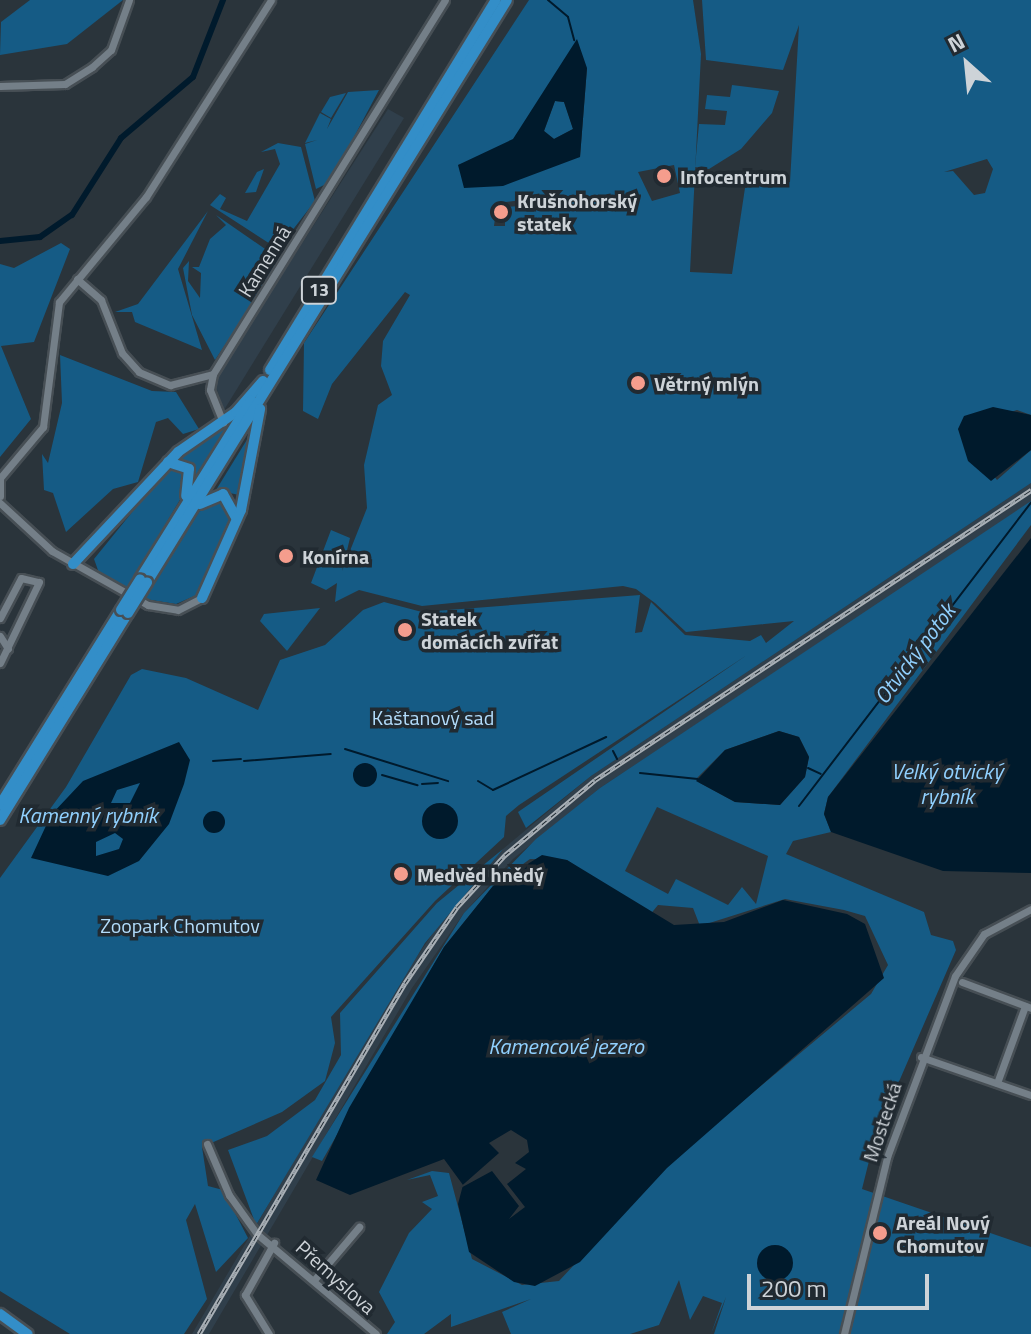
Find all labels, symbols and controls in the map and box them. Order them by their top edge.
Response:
north arrow [927,24,1007,104]
text: N [942,24,971,61]
place label: Infocentrum [680,164,787,188]
marker: Infocentrum [655,167,673,185]
place label: Krušnohorský statek [517,188,637,235]
marker: Krušnohorský statek [492,203,510,221]
street label: Kamenná [233,221,295,301]
road number: 13 [299,276,339,304]
place label: Větrný mlýn [654,371,759,395]
marker: Větrný mlýn [629,374,647,392]
place label: Konírna [302,544,369,568]
marker: Konírna [277,547,295,565]
water label: Otvický potok [869,599,961,709]
place label: Statek domácích zvířat [421,606,558,653]
marker: Statek domácích zvířat [396,621,414,639]
park label: Kaštanový sad [372,705,494,729]
water label: Velký otvický rybník [891,758,1003,810]
water label: Kamenný rybník [18,803,158,829]
place label: Medvěd hnědý [417,862,544,886]
marker: Medvěd hnědý [392,865,410,883]
park label: Zoopark Chomutov [100,913,260,937]
water label: Kamencové jezero [488,1034,644,1060]
street label: Mostecká [858,1079,906,1165]
place label: Areál Nový Chomutov [896,1210,990,1257]
marker: Areál Nový Chomutov [871,1224,889,1242]
street label: Přemyslova [291,1235,381,1319]
scale bar [751,1258,933,1308]
text: 200 m [761,1270,827,1306]

